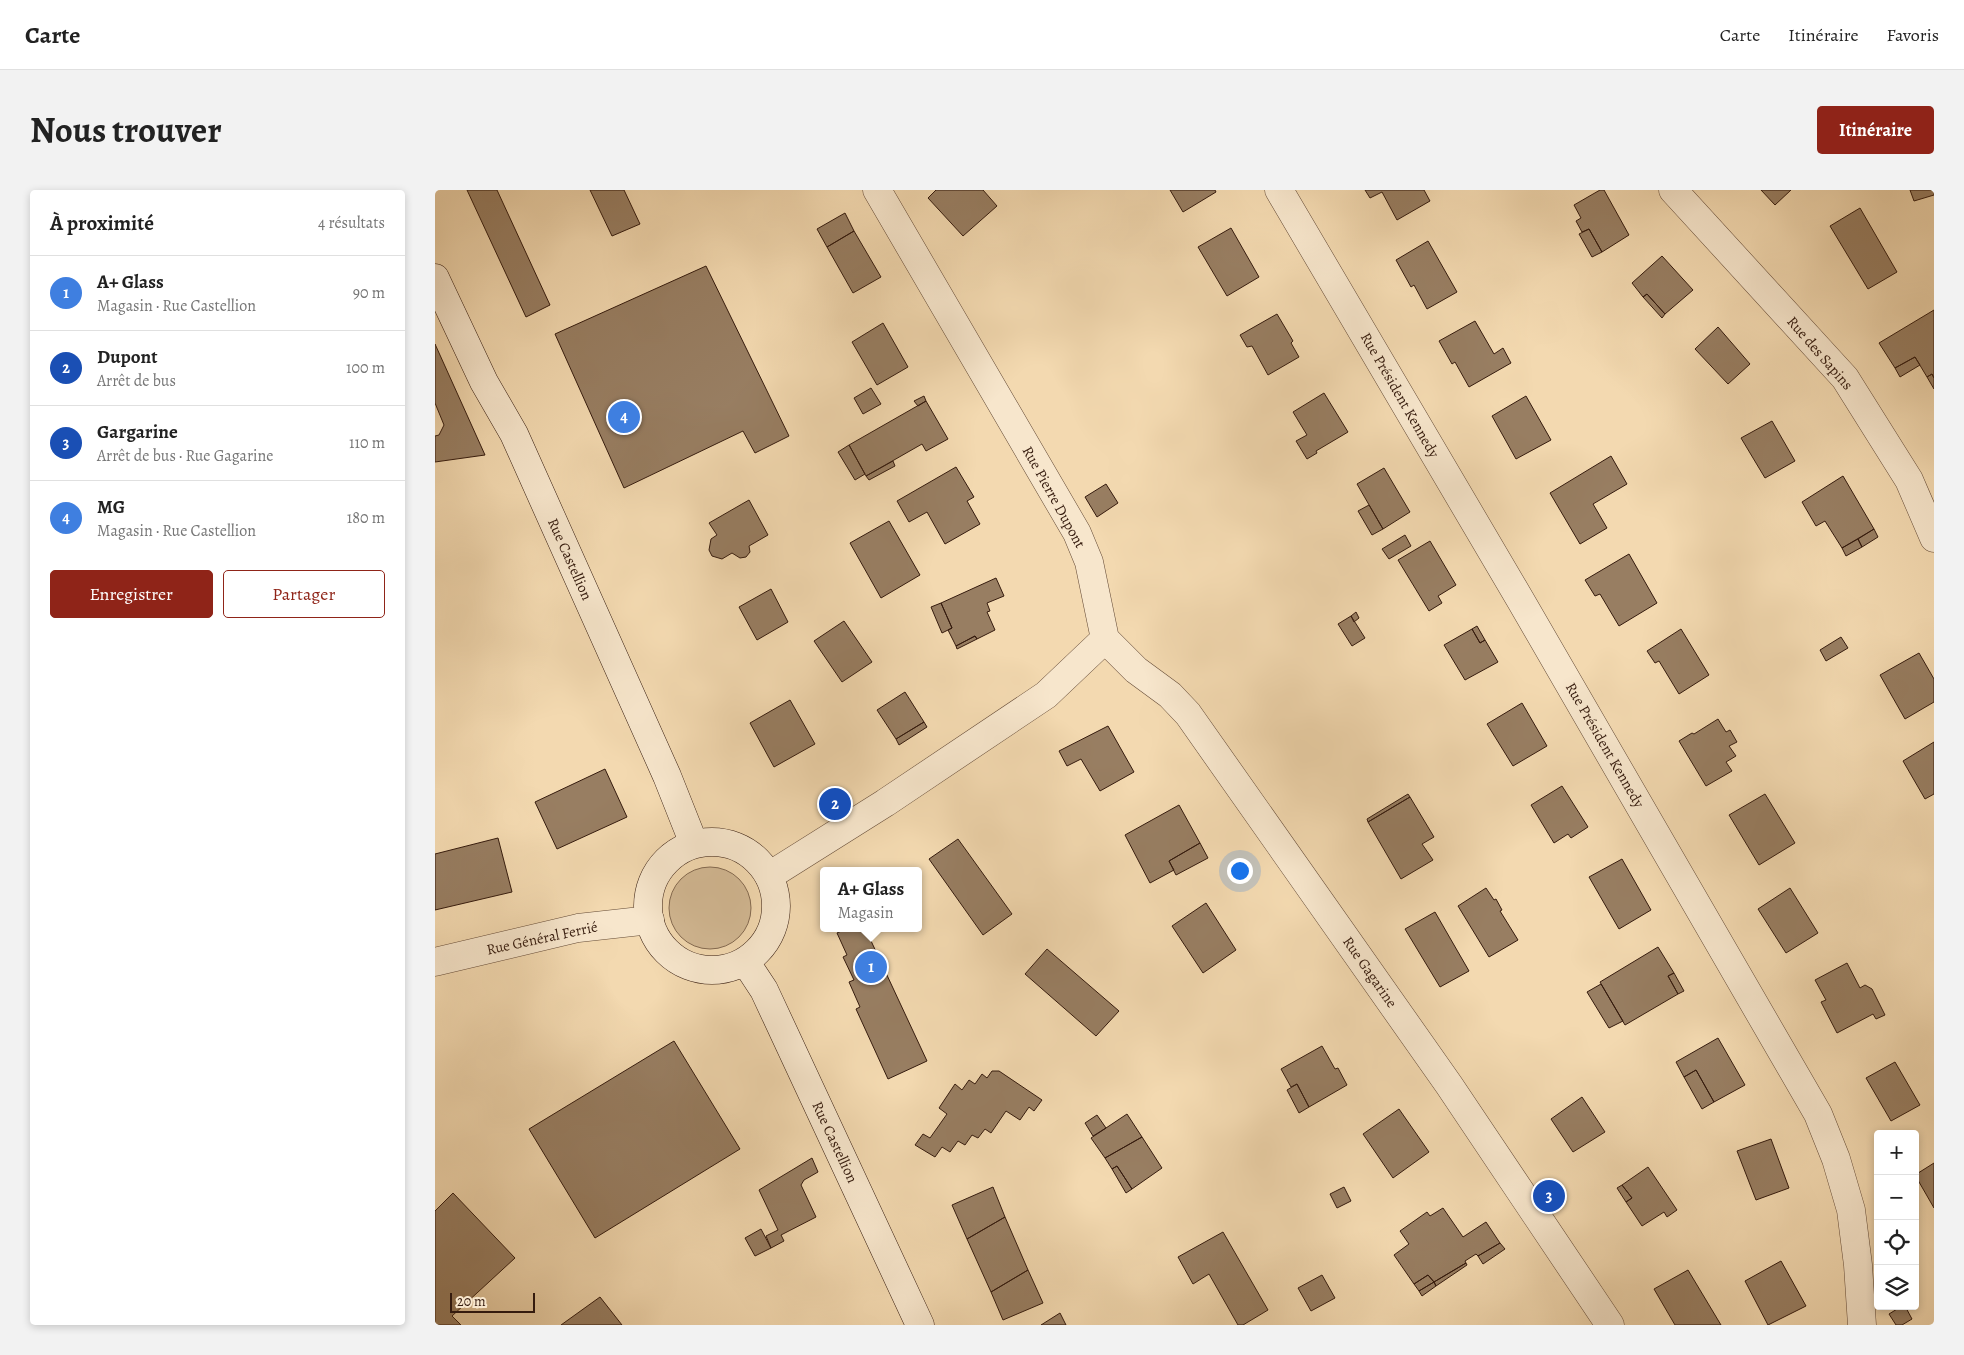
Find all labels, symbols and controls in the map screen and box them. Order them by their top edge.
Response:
text: Carte [25,19,80,51]
text: Carte [1720,23,1760,47]
text: Itinéraire [1788,23,1859,47]
text: Favoris [1887,23,1939,47]
text: Nous trouver [30,106,222,154]
button: Itinéraire [1817,106,1934,154]
text: À proximité [50,209,154,237]
text: 4 résultats [318,212,385,234]
text: A+ Glass [97,269,164,295]
text: 1 [63,282,69,304]
text: 90 m [353,282,385,304]
text: Magasin · Rue Castellion [97,295,256,317]
street label: Rue des Sapins [1782,312,1858,394]
street label: Rue Président Kennedy [1356,329,1444,462]
text: Dupont [97,344,158,370]
text: 2 [62,357,70,379]
text: 100 m [346,357,385,379]
text: Arrêt de bus [97,370,176,392]
pin: 4 [608,398,640,436]
text: Gargarine [97,419,178,445]
text: 3 [63,432,69,454]
text: 110 m [349,432,385,454]
street label: Rue Pierre Dupont [1018,442,1090,552]
text: Arrêt de bus · Rue Gagarine [97,445,273,467]
text: MG [97,494,125,520]
text: 4 [62,507,70,529]
text: 180 m [347,507,385,529]
street label: Rue Castellion [543,515,597,603]
text: Magasin · Rue Castellion [97,520,256,542]
button: Enregistrer [50,570,213,618]
button: Partager [223,570,385,618]
street label: Rue Président Kennedy [1561,679,1649,812]
pin: 2 [819,785,851,823]
your location [1227,858,1253,884]
popup [820,867,922,932]
text: A+ Glass [838,876,904,902]
text: Magasin [838,902,893,924]
street label: Rue Général Ferrié [485,916,600,960]
street label: Rue Gagarine [1338,932,1402,1012]
pin: 1 [855,948,887,986]
street label: Rue Castellion [807,1098,863,1186]
map controls [1874,1130,1919,1310]
button: + [1874,1130,1919,1175]
button: − [1874,1175,1919,1220]
pin: 3 [1533,1177,1565,1215]
button: locate [1874,1220,1919,1265]
button: layers [1874,1265,1919,1310]
scale bar [450,1290,535,1313]
text: 20 m [457,1292,486,1311]

